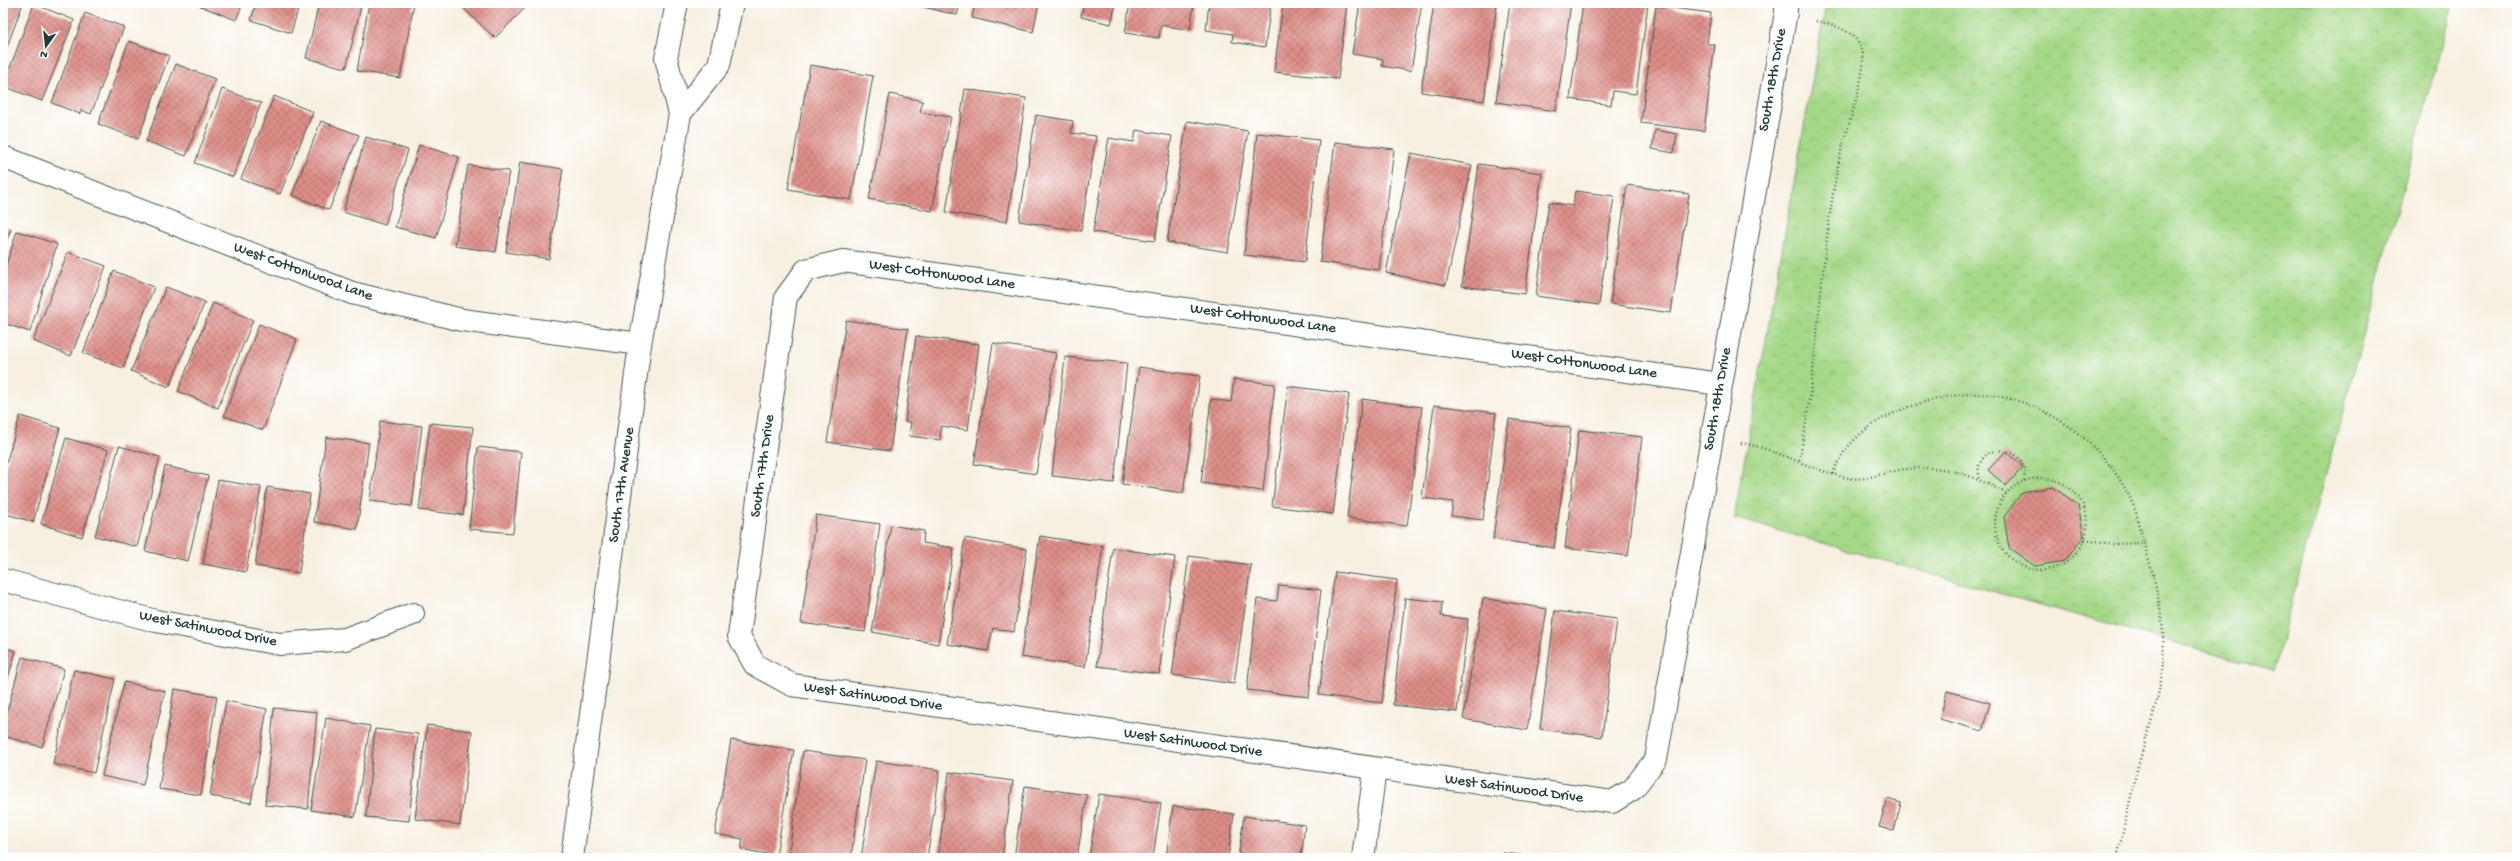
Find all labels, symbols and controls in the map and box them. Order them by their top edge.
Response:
north arrow [26,26,66,66]
street label: South 18th Drive [1755,27,1791,133]
text: N [39,47,49,60]
street label: West Cottonwood Lane [231,238,375,306]
street label: West Cottonwood Lane [868,256,1016,294]
street label: West Cottonwood Lane [1189,300,1337,338]
street label: West Cottonwood Lane [1510,345,1658,383]
street label: South 18th Drive [1700,346,1736,452]
street label: South 17th Drive [747,413,779,519]
street label: South 17th Avenue [605,426,639,544]
street label: West Satinwood Drive [138,607,279,651]
street label: West Satinwood Drive [803,678,944,716]
street label: West Satinwood Drive [1123,724,1264,762]
street label: West Satinwood Drive [1444,770,1585,808]

